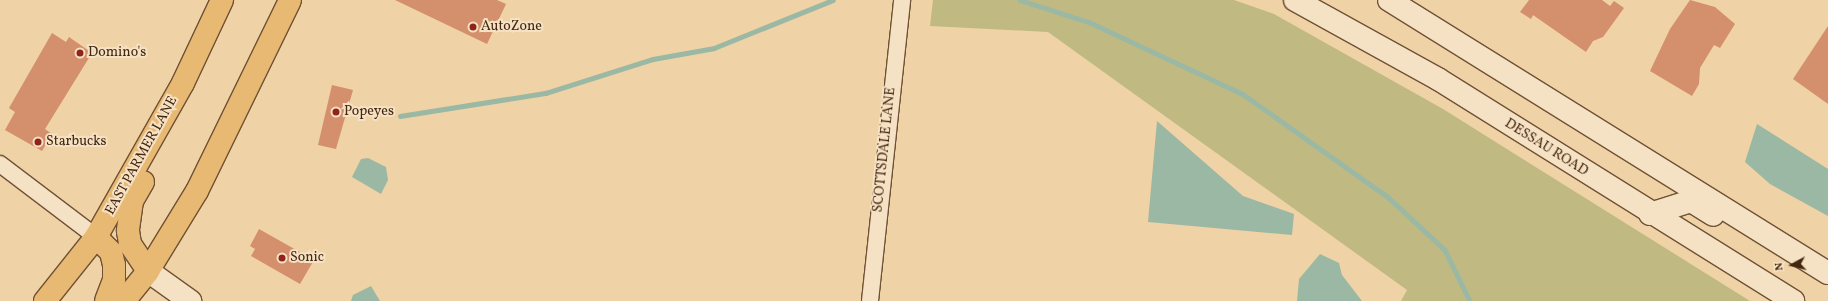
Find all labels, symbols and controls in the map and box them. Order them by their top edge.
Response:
place label: AutoZone [481,19,542,35]
marker: AutoZone [468,22,478,32]
place label: Domino's [88,45,146,61]
marker: Domino's [75,48,85,58]
street label: SCOTTSDALE LANE [870,87,900,213]
street label: EAST PARMER LANE [102,94,182,218]
place label: Popeyes [344,104,394,120]
marker: Popeyes [331,107,341,117]
street label: DESSAU ROAD [1501,116,1591,180]
place label: Starbucks [46,134,107,150]
marker: Starbucks [33,137,43,147]
north arrow [1772,245,1812,285]
place label: Sonic [290,250,324,266]
marker: Sonic [277,253,287,263]
text: N [1772,262,1788,271]

